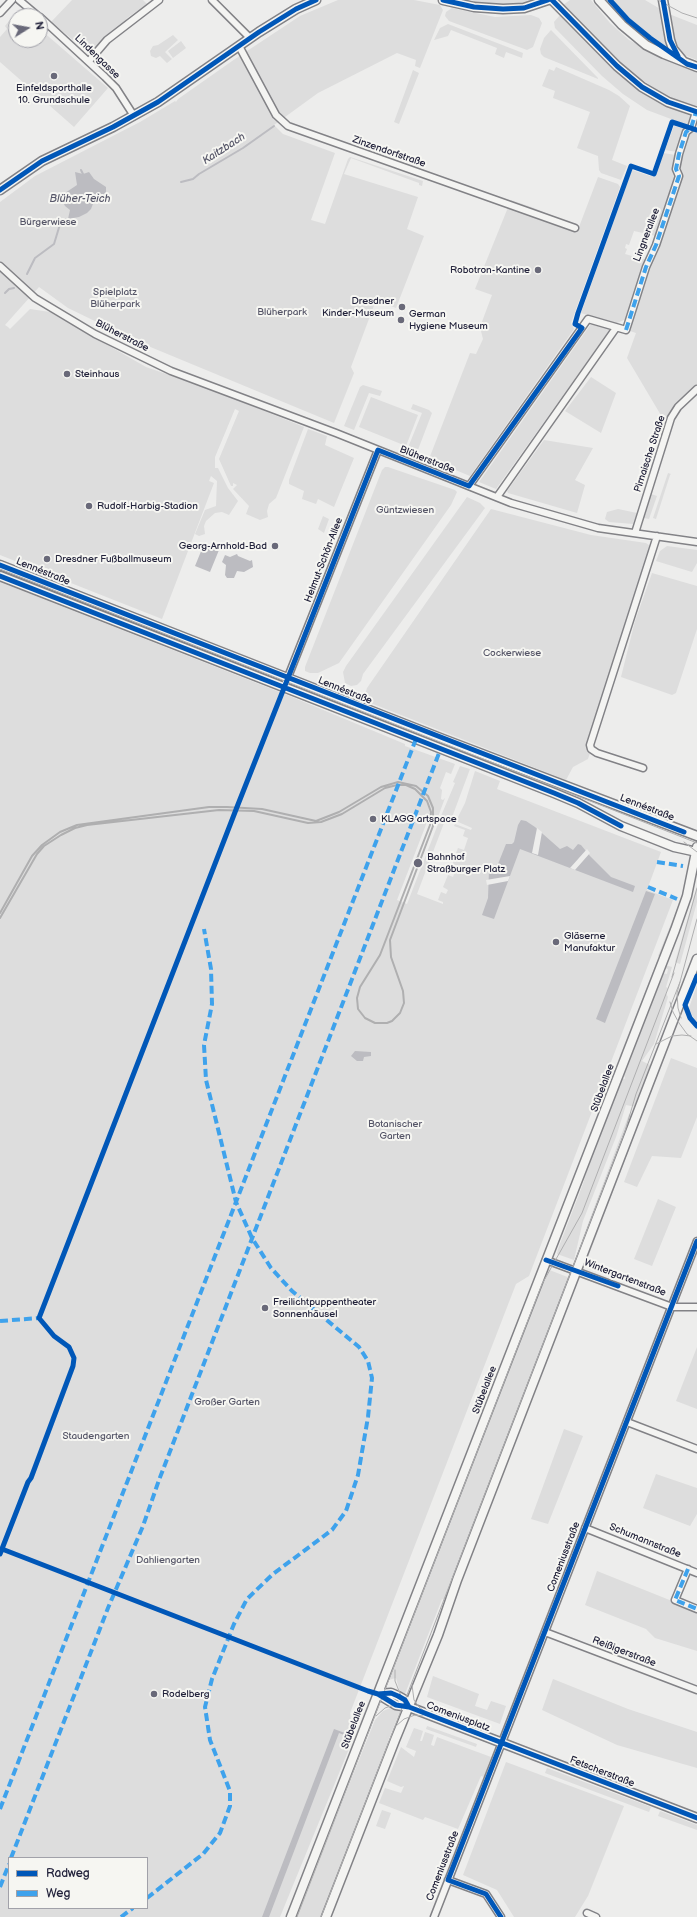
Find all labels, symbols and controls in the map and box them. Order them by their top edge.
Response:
north arrow [8,8,48,48]
text: N [32,21,46,31]
street label: Lindengasse [72,32,122,82]
marker: Einfeldsporthalle 10. Grundschule [49,71,59,81]
place label: Einfeldsporthalle 10. Grundschule [16,82,92,106]
water label: Kaitzbach [200,130,248,168]
street label: Zinzendorfstraße [351,134,427,170]
water label: Blüher-Teich [49,192,111,206]
street label: Lingnerallee [631,207,663,263]
park label: Bürgerwiese [19,216,77,228]
place label: Robotron-Kantine [450,264,530,276]
marker: Robotron-Kantine [533,265,543,275]
park label: Spielplatz Blüherpark [90,286,140,310]
place label: Dresdner Kinder-Museum [322,295,394,318]
marker: Dresdner Kinder-Museum [397,302,407,312]
park label: Blüherpark [257,306,307,318]
place label: German Hygiene Museum [409,308,488,332]
marker: German Hygiene Museum [396,315,406,325]
street label: Blüherstraße [93,317,151,355]
place label: Steinhaus [75,368,119,380]
marker: Steinhaus [62,369,72,379]
street label: Pirnaische Straße [632,414,668,494]
street label: Blüherstraße [398,444,456,476]
place label: Rudolf-Harbig-Stadion [97,500,198,512]
marker: Rudolf-Harbig-Stadion [84,501,94,511]
park label: Güntzwiesen [376,504,434,516]
street label: Helmut-Schön-Allee [302,516,346,604]
place label: Georg-Arnhold-Bad [179,540,267,552]
marker: Georg-Arnhold-Bad [270,541,280,551]
place label: Dresdner Fußballmuseum [55,553,171,565]
marker: Dresdner Fußballmuseum [42,554,52,564]
street label: Lennéstraße [14,556,72,588]
park label: Cockerwiese [483,647,541,659]
street label: Lennéstraße [316,675,374,707]
street label: Lennéstraße [618,792,676,824]
place label: KLAGG artspace [381,813,457,825]
marker: KLAGG artspace [368,814,378,824]
place label: Bahnhof Straßburger Platz [427,851,505,874]
marker: Bahnhof Straßburger Platz [412,857,424,869]
place label: Gläserne Manufaktur [564,930,615,954]
marker: Gläserne Manufaktur [551,937,561,947]
street label: Stübelallee [589,1062,617,1114]
park label: Botanischer Garten [368,1118,422,1142]
street label: Wintergartenstraße [582,1257,668,1299]
place label: Freilichtpuppentheater Sonnenhäusel [273,1296,376,1320]
marker: Freilichtpuppentheater Sonnenhäusel [260,1303,270,1313]
street label: Stübelallee [470,1364,500,1416]
park label: Großer Garten [194,1396,260,1408]
park label: Staudengarten [63,1430,129,1442]
street label: Comeniusstraße [545,1520,583,1594]
street label: Schumannstraße [607,1521,683,1561]
park label: Dahliengarten [136,1554,200,1566]
street label: Reißigerstraße [590,1634,658,1670]
place label: Rodelberg [162,1688,209,1700]
marker: Rodelberg [149,1689,159,1699]
street label: Stübelallee [339,1699,369,1751]
street label: Comeniusplatz [425,1699,491,1735]
street label: Fetscherstraße [568,1754,636,1790]
street label: Comeniusstraße [424,1829,462,1903]
legend [8,1857,148,1909]
text: Radweg [46,1866,90,1881]
text: Weg [46,1886,70,1901]

